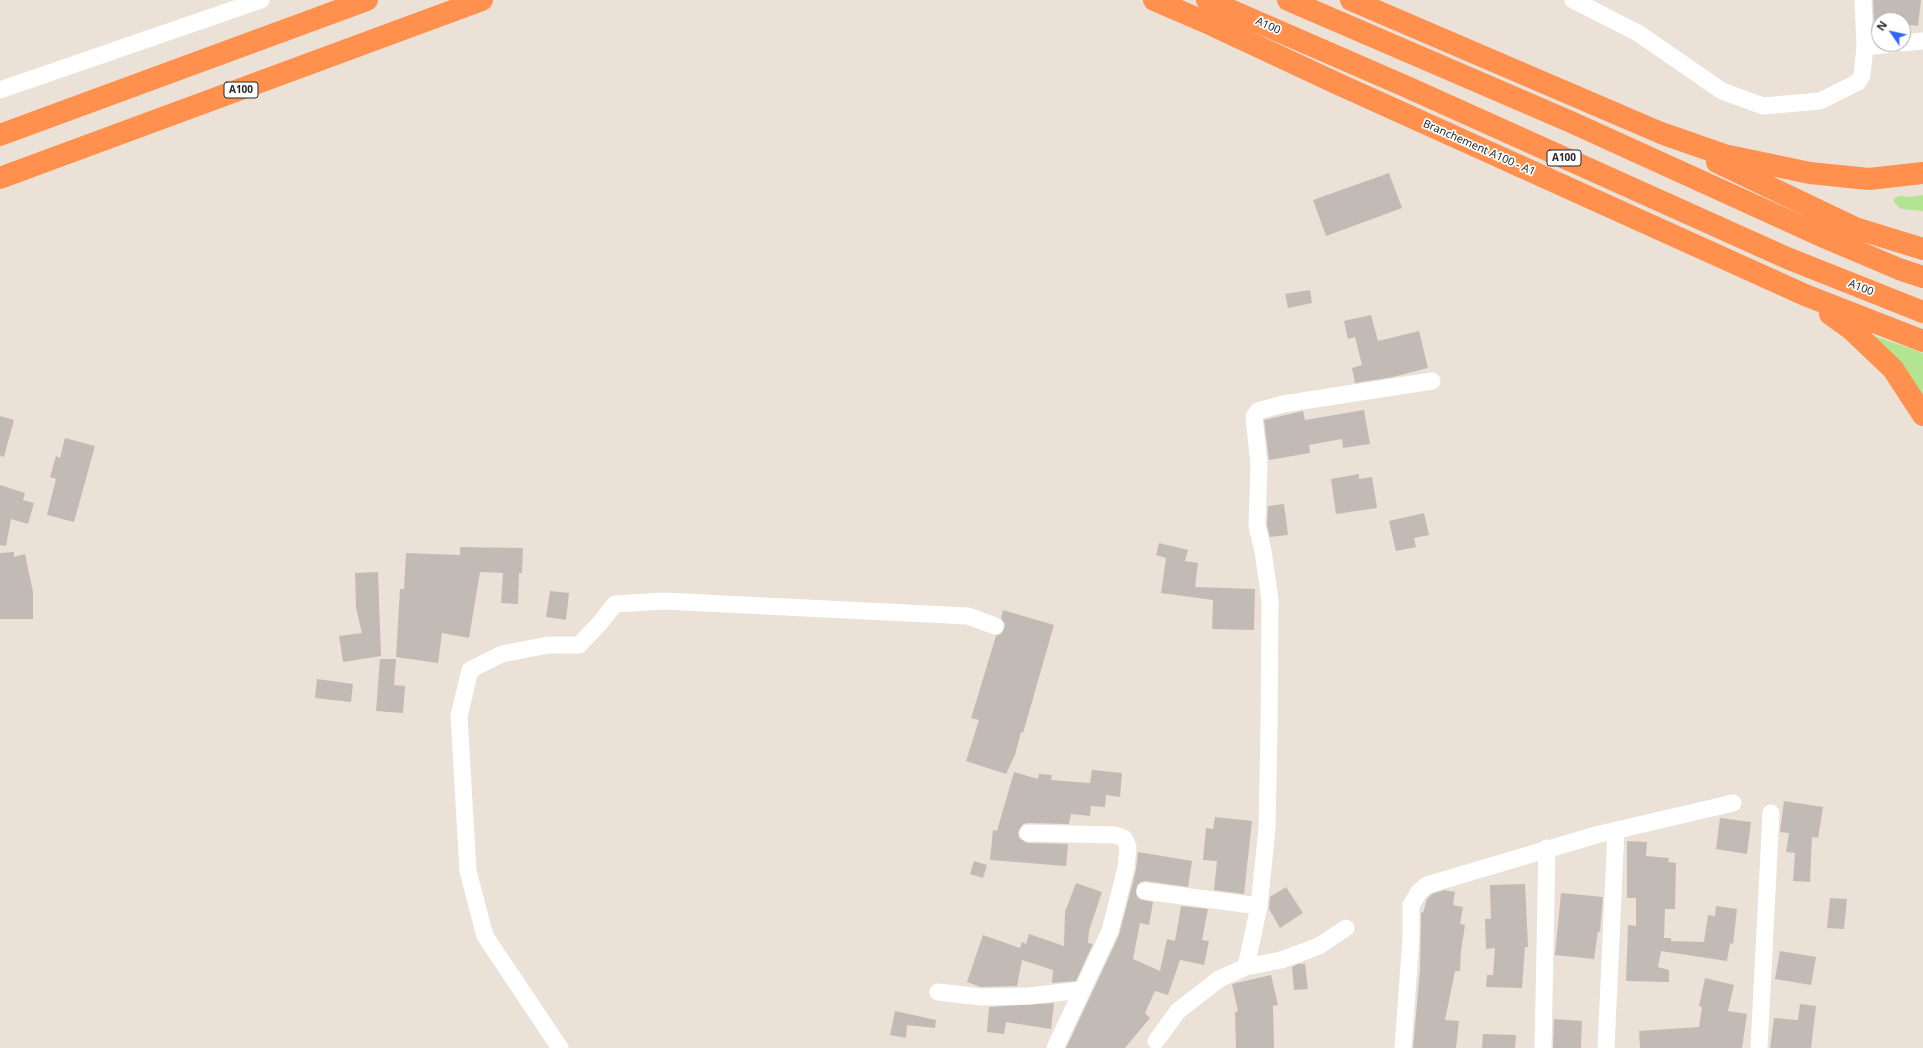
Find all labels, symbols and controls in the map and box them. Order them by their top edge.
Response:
north arrow [1871,12,1911,52]
street label: A100 [1253,15,1283,37]
text: N [1873,18,1890,33]
road number: A100 [224,82,258,98]
street label: Branchement A100 - A1 [1421,117,1537,179]
road number: A100 [1547,150,1581,166]
street label: A100 [1847,277,1875,299]

